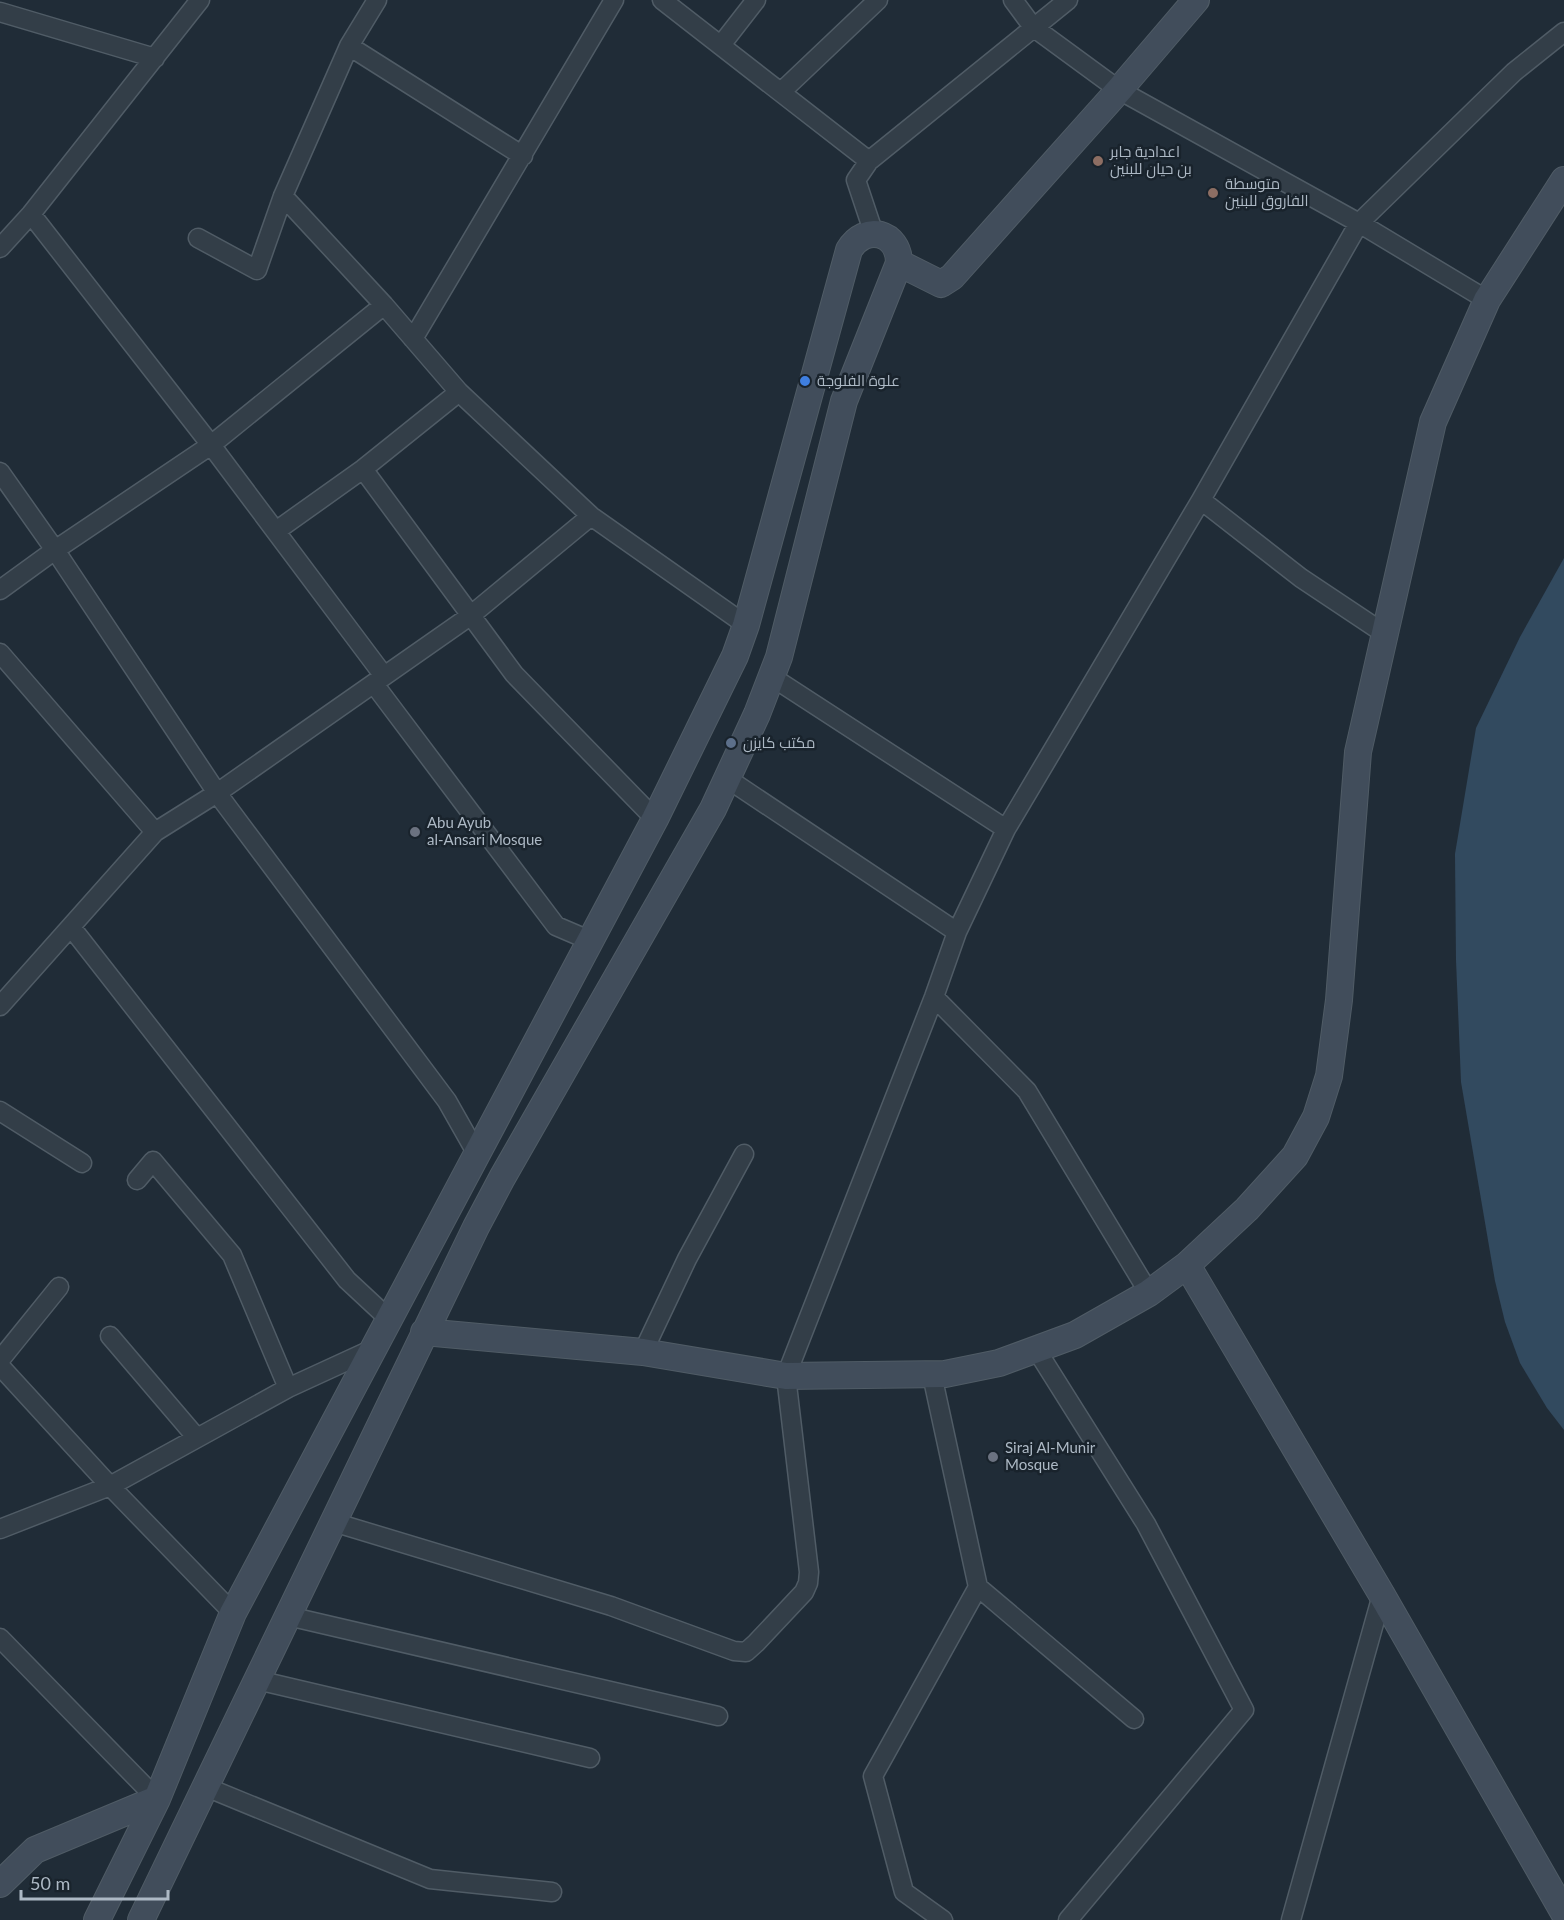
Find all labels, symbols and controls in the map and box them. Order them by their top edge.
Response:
place label: اعدادية جابر بن حيان للبنين [1109,142,1192,179]
marker: اعدادية جابر بن حيان للبنين [1091,154,1105,168]
place label: متوسطة الفاروق للبنين [1225,174,1309,211]
marker: متوسطة الفاروق للبنين [1206,186,1220,200]
place label: علوة الفلوجة [817,371,900,390]
marker: علوة الفلوجة [798,374,812,388]
place label: مكتب كايزن [743,733,815,753]
marker: مكتب كايزن [724,736,738,750]
place label: Abu Ayub al-Ansari Mosque [427,813,542,848]
marker: Abu Ayub al-Ansari Mosque [408,825,422,839]
place label: Siraj Al-Munir Mosque [1005,1438,1096,1473]
marker: Siraj Al-Munir Mosque [986,1450,1000,1464]
scale bar [21,1863,168,1901]
text: 50 m [30,1872,70,1894]

